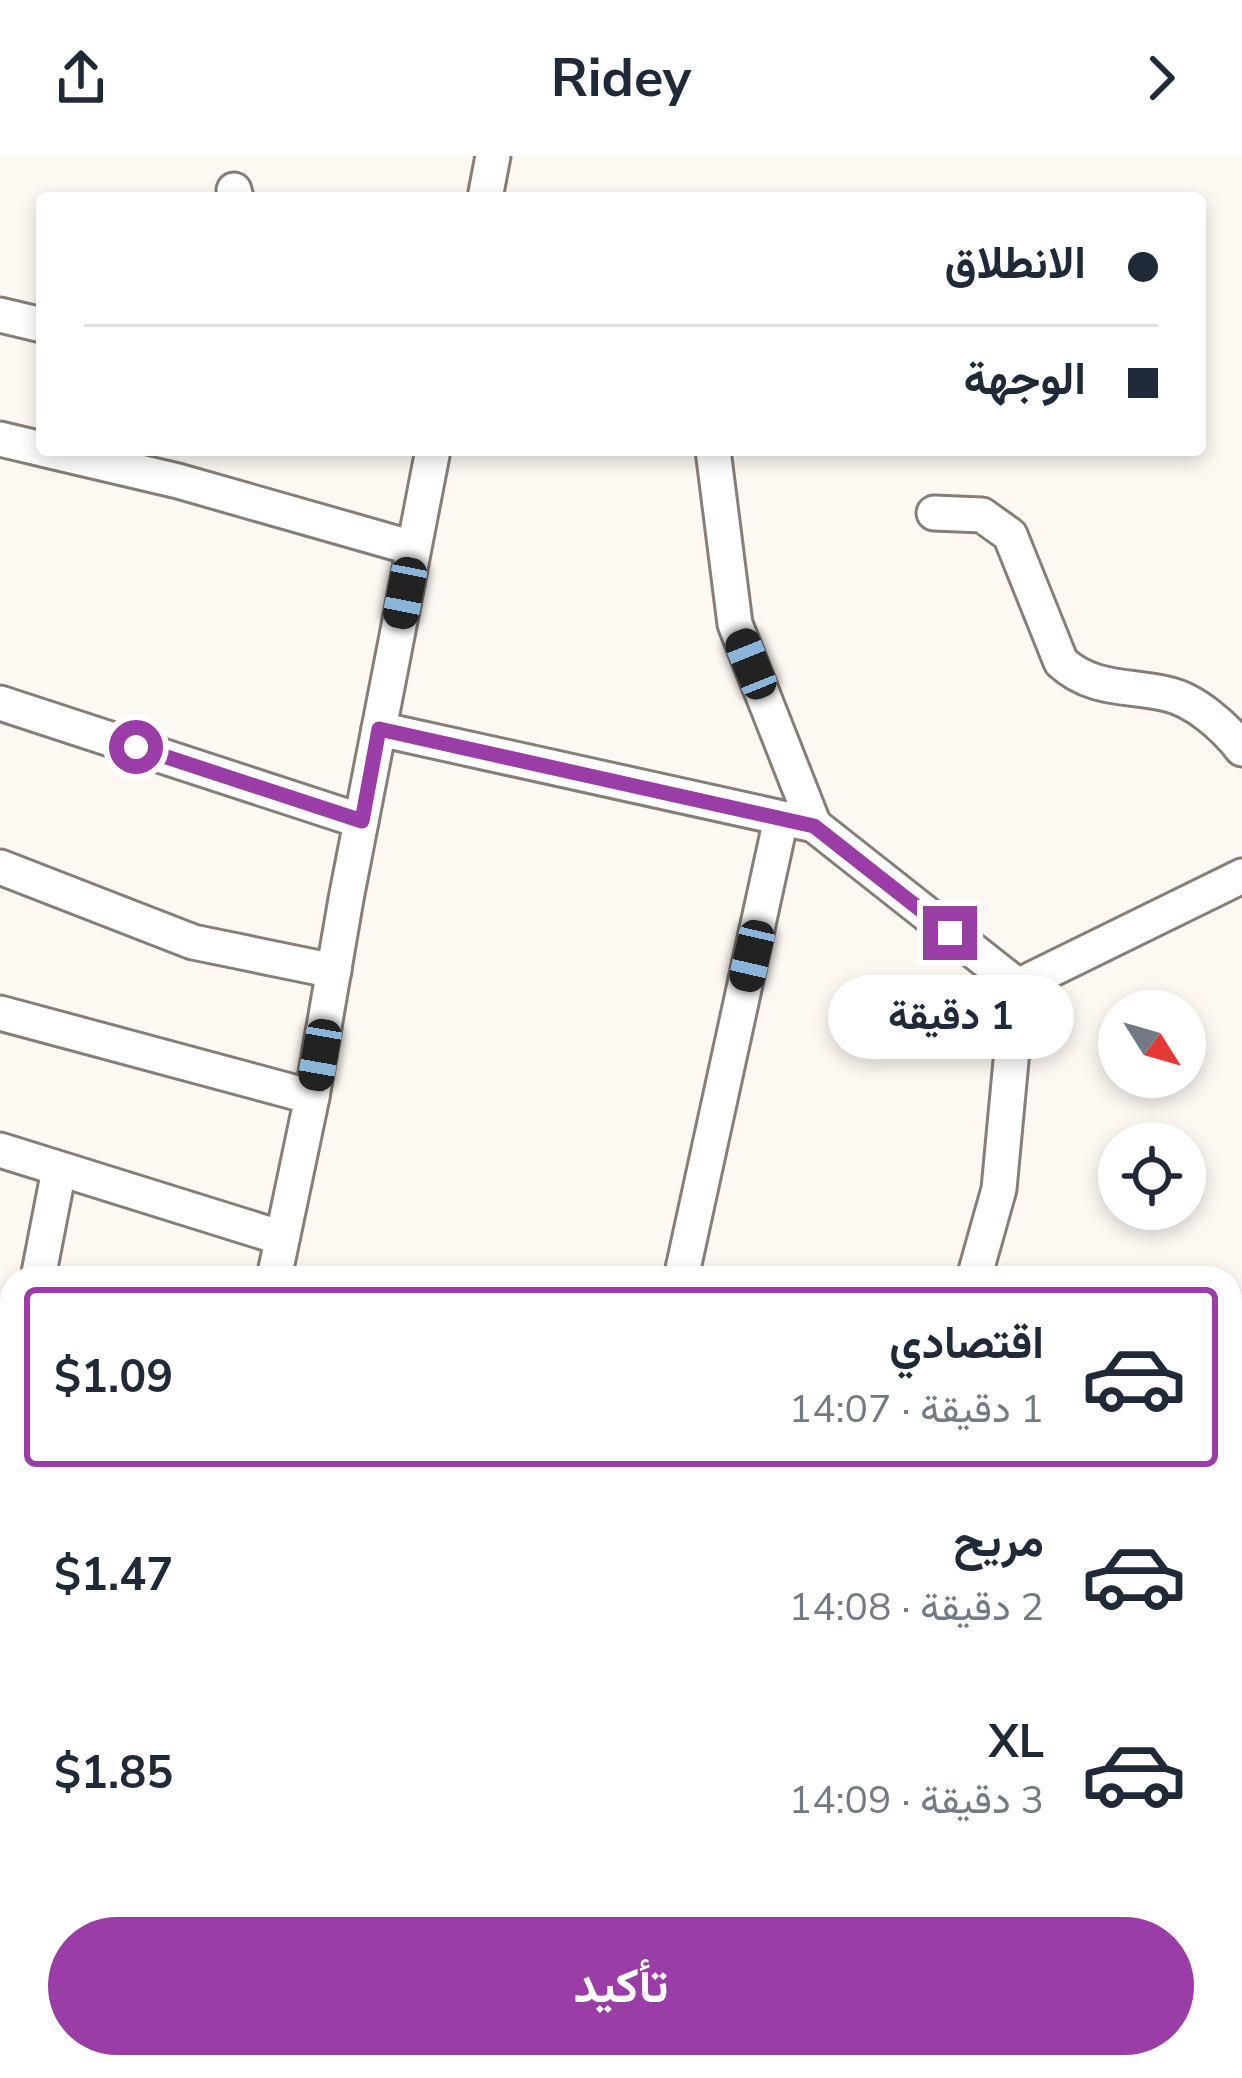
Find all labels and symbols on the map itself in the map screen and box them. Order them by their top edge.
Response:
car [380,554,430,632]
car [721,624,781,704]
route start [109,720,163,774]
route end [923,906,977,960]
car [726,917,778,995]
callout: 1 دقيقة [827,975,1073,1059]
north arrow [1098,990,1206,1098]
car [296,1016,344,1094]

